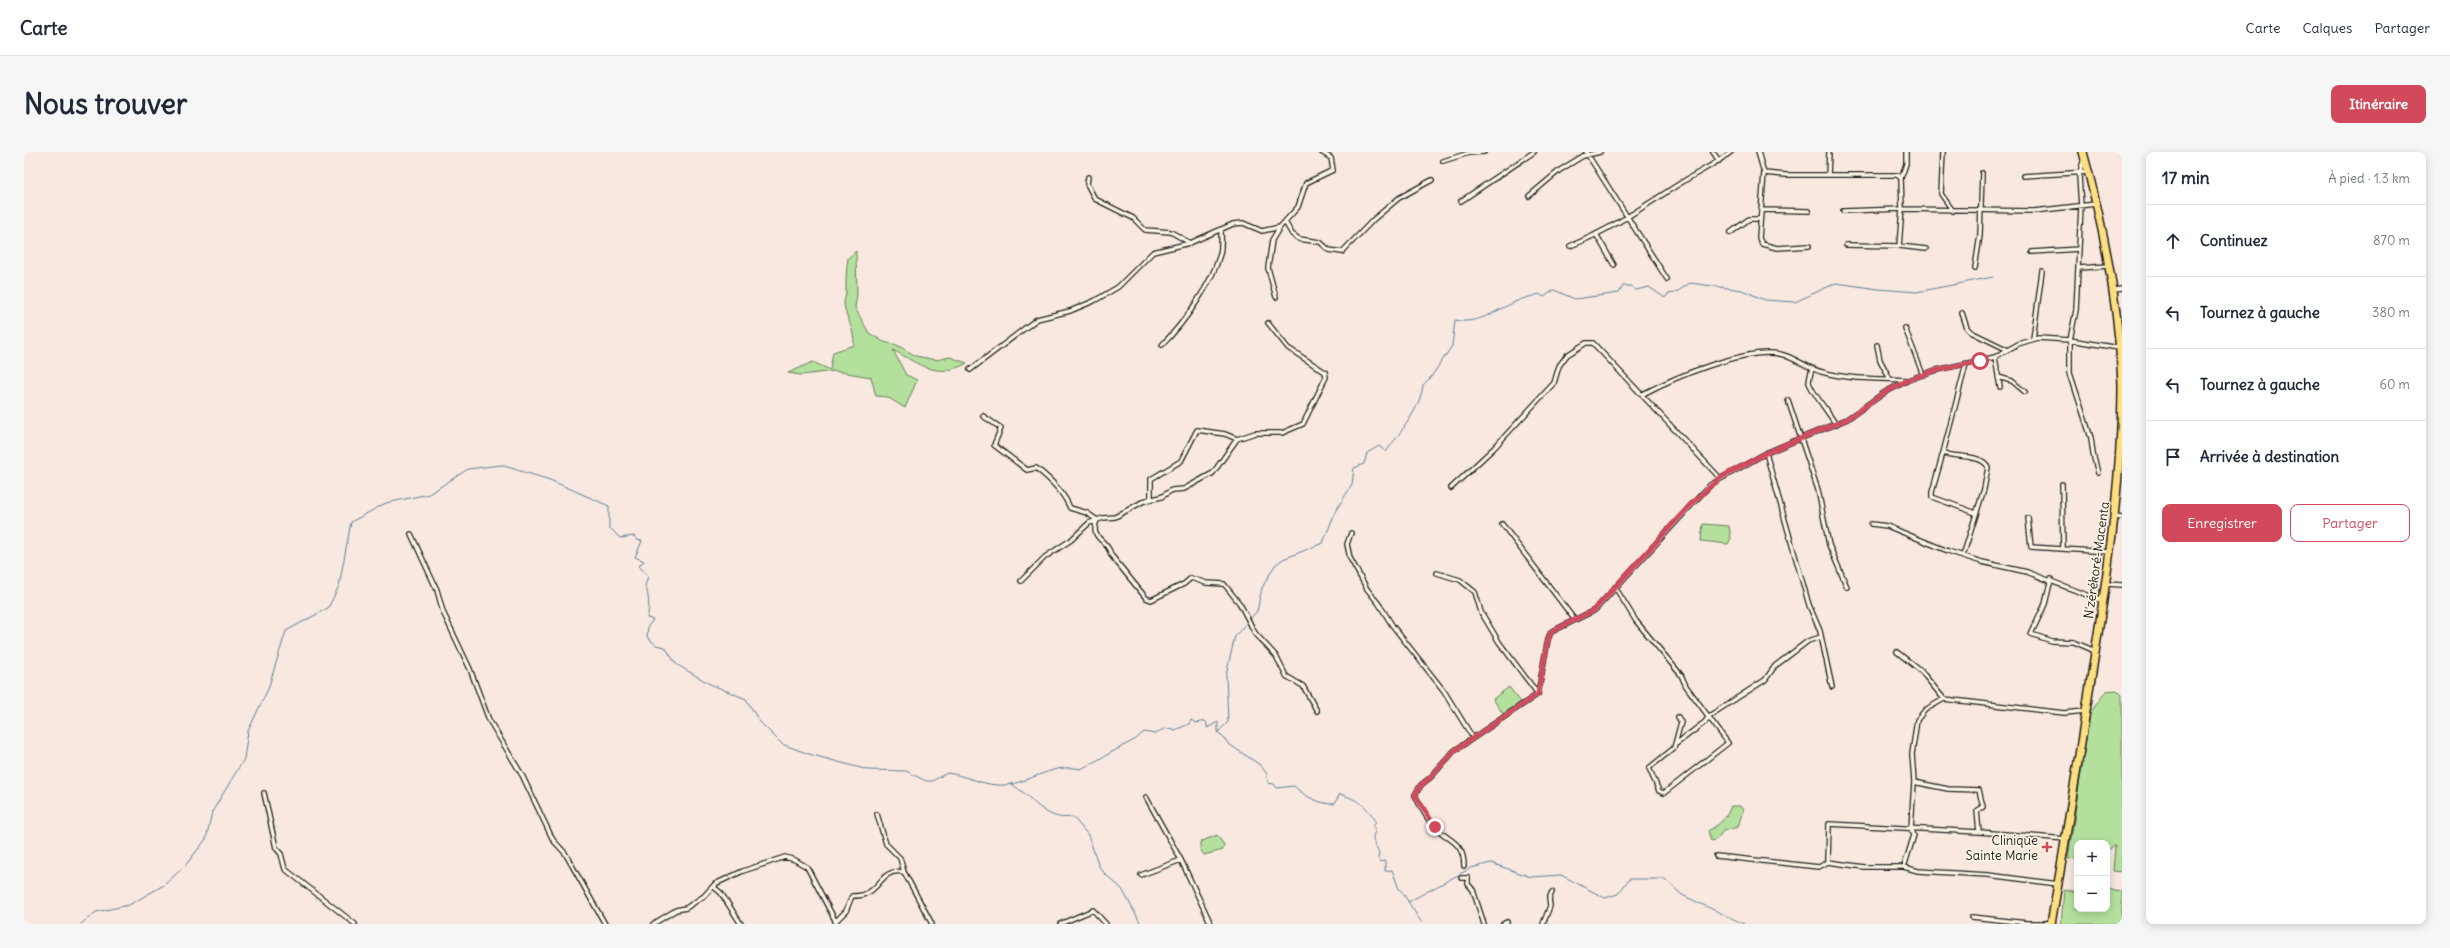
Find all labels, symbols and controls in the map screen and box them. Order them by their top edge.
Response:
text: Carte [20,16,67,40]
text: Carte [2246,19,2280,37]
text: Calques [2302,19,2352,37]
text: Partager [2374,19,2430,37]
button: Itinéraire [2331,85,2426,123]
text: Nous trouver [24,86,187,122]
text: 17 min [2162,167,2210,189]
text: À pied · 1.3 km [2328,170,2410,187]
icon: ahead [2162,230,2184,252]
text: Continuez [2200,231,2268,250]
text: 870 m [2373,232,2410,249]
icon: left [2162,302,2184,324]
text: Tournez à gauche [2200,303,2320,322]
text: 380 m [2372,304,2410,321]
route start [1971,352,1989,370]
icon: left [2162,374,2184,396]
text: Tournez à gauche [2200,375,2320,394]
text: 60 m [2379,376,2410,393]
icon: arrive [2162,446,2184,468]
text: Arrivée à destination [2200,447,2339,466]
street label: N'zérékoré-Macenta [2080,500,2113,620]
button: Enregistrer [2162,504,2282,542]
button: Partager [2290,504,2410,542]
route end [1426,818,1444,836]
place label: Clinique Sainte Marie [1966,832,2038,864]
map controls [2074,840,2110,912]
button: + [2074,840,2110,876]
marker: Clinique Sainte Marie [2041,841,2053,853]
button: − [2074,876,2110,912]

